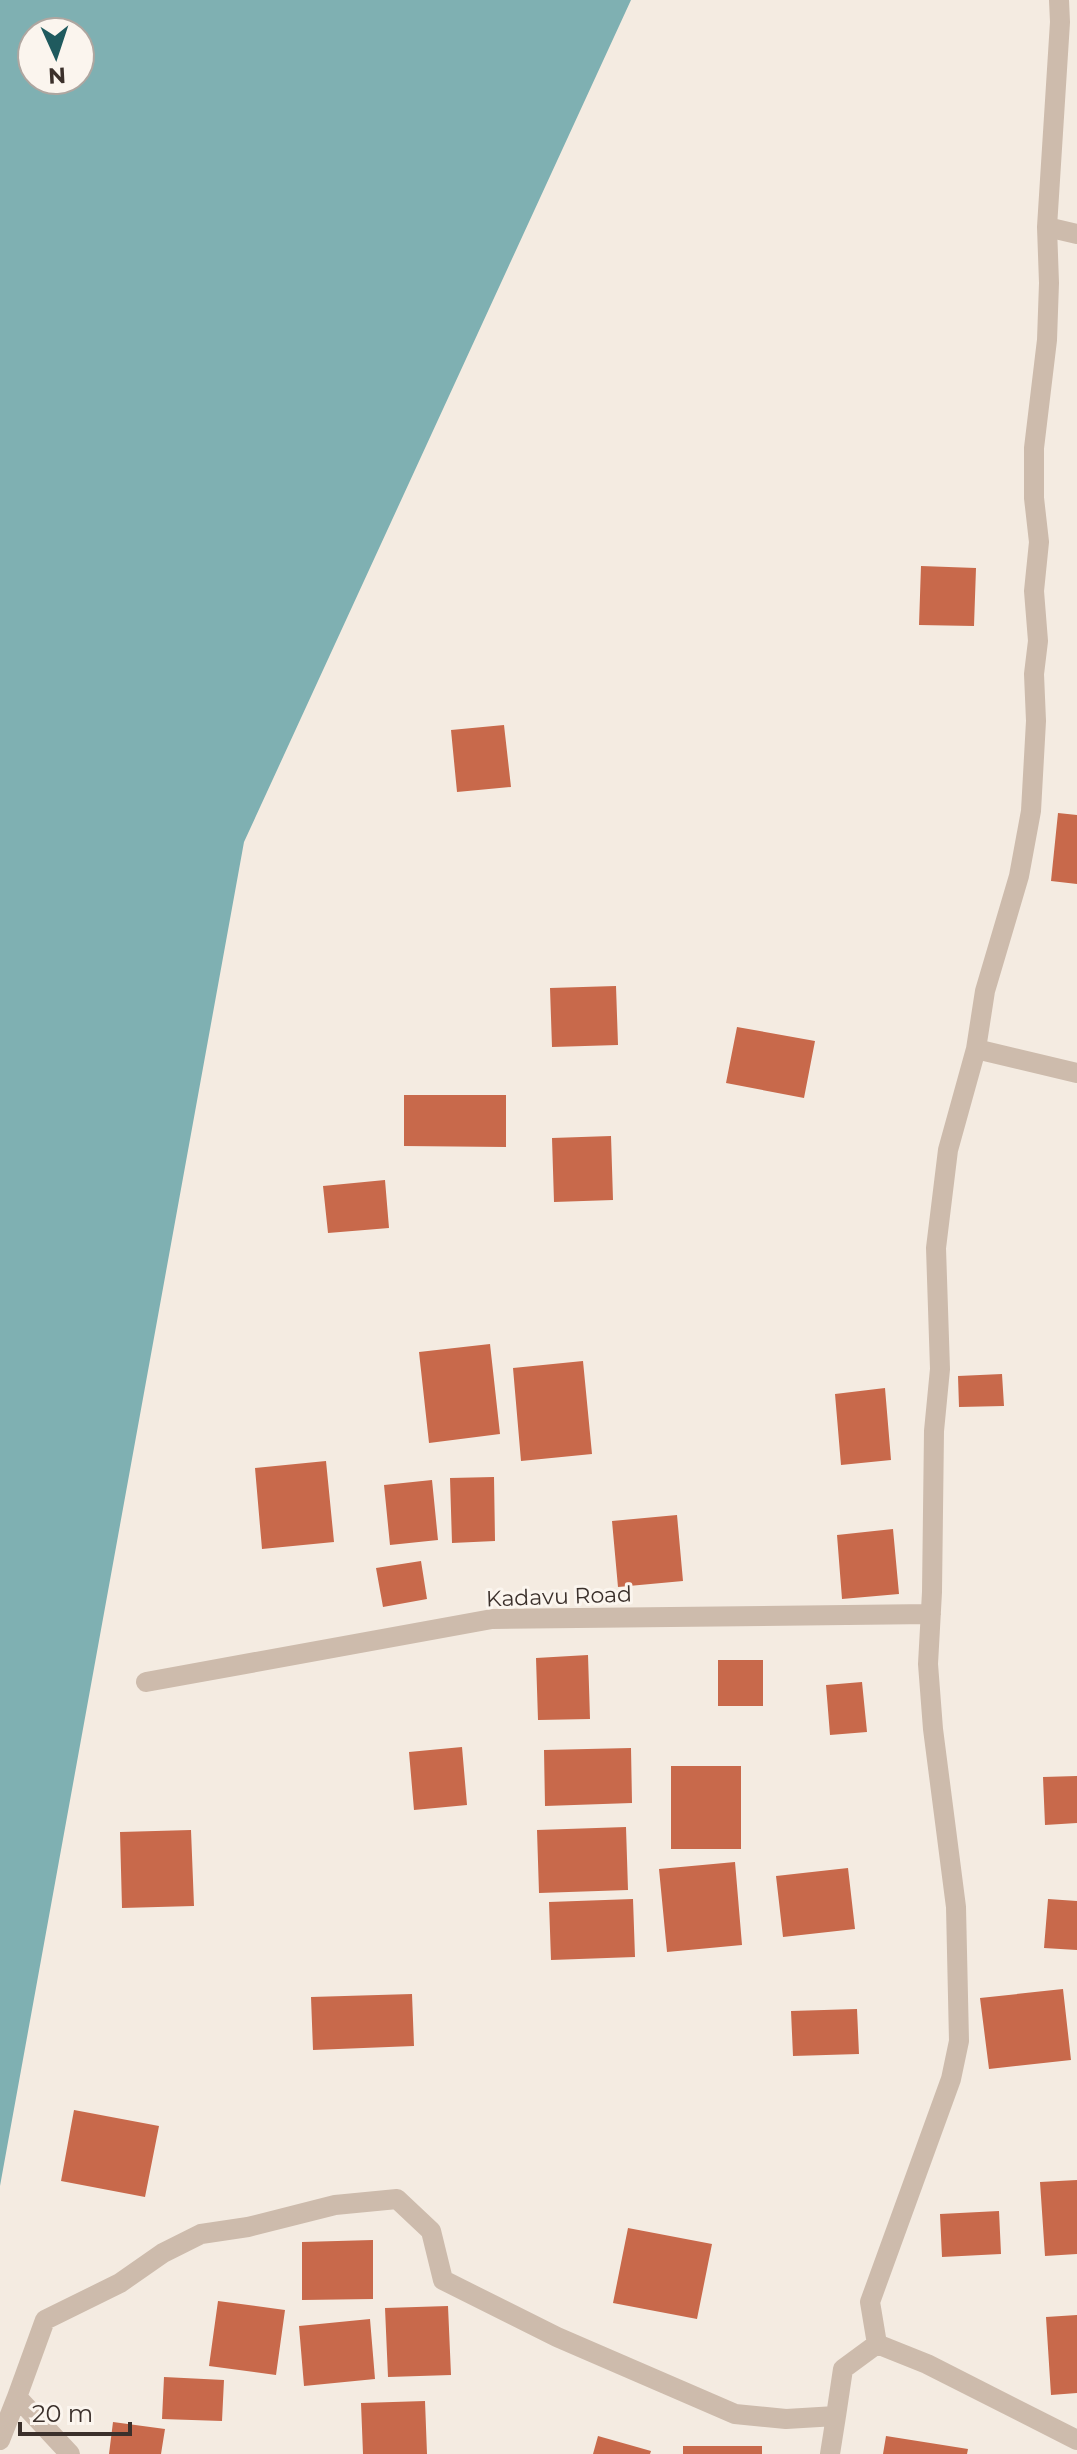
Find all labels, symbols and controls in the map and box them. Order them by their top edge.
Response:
north arrow [16,16,96,96]
text: N [47,62,67,89]
street label: Kadavu Road [486,1580,632,1613]
scale bar [20,2386,130,2436]
text: 20 m [32,2399,93,2428]

